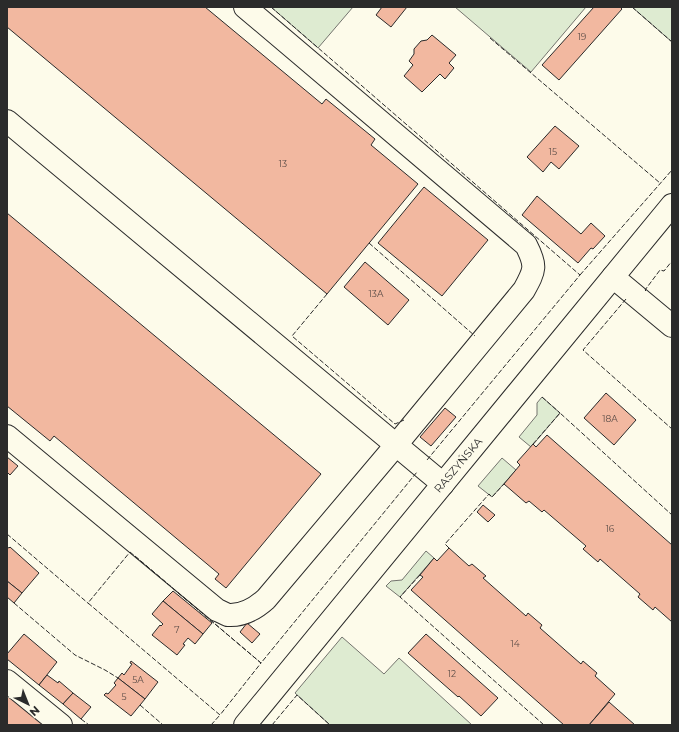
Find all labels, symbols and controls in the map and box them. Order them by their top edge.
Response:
house number: 19 [578,31,587,42]
house number: 15 [549,146,557,157]
house number: 13 [279,158,287,169]
house number: 13A [369,288,384,299]
house number: 18A [602,413,618,424]
street label: RASZYŃSKA [431,434,485,495]
house number: 16 [606,523,615,534]
house number: 7 [174,624,180,635]
house number: 14 [510,638,520,649]
house number: 12 [448,668,456,679]
house number: 5A [132,674,144,685]
north arrow [8,684,48,724]
house number: 5 [121,691,127,702]
text: N [27,703,43,719]

